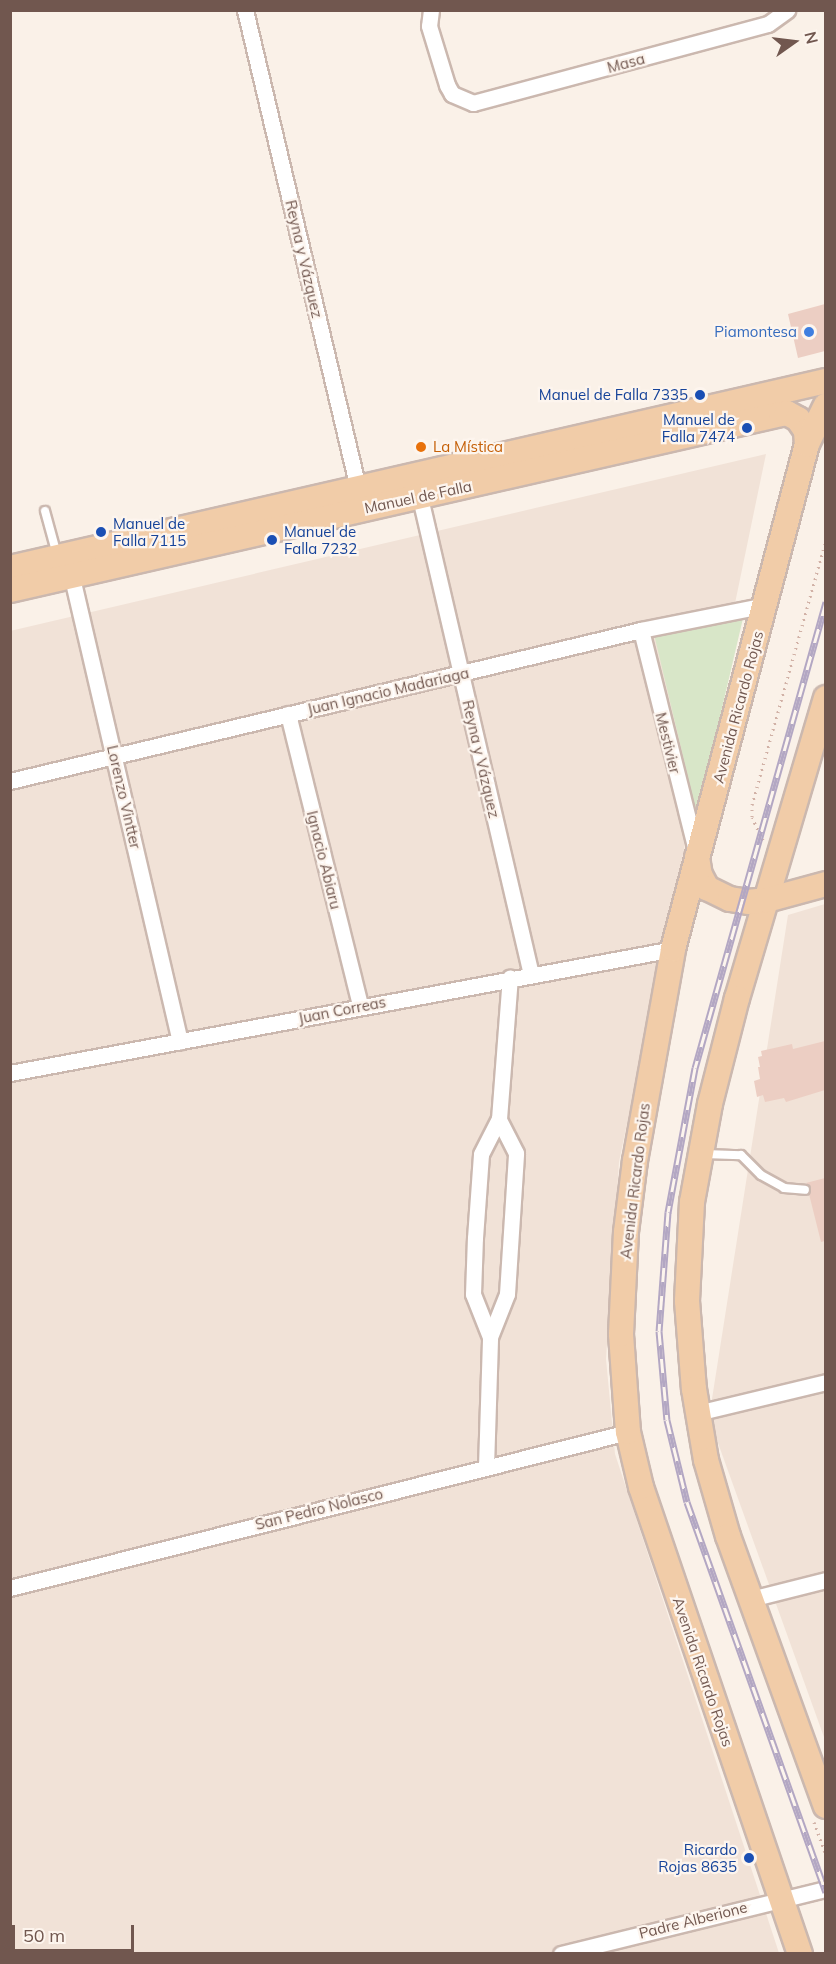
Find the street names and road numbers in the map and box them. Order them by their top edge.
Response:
street label: Masa [605,49,647,77]
street label: Reyna y Vázquez [282,198,326,320]
street label: Manuel de Falla [363,477,473,517]
street label: Avenida Ricardo Rojas [709,629,767,785]
street label: Juan Ignacio Madariaga [305,664,471,718]
street label: Reyna y Vázquez [459,698,503,820]
street label: Mestivier [652,711,684,775]
street label: Lorenzo Vintter [103,743,145,851]
street label: Ignacio Abiaru [303,809,345,911]
street label: Juan Correas [297,993,387,1027]
street label: Avenida Ricardo Rojas [617,1102,653,1260]
street label: San Pedro Nolasco [253,1484,385,1534]
street label: Avenida Ricardo Rojas [669,1595,737,1749]
street label: Padre Alberione [637,1898,749,1942]

